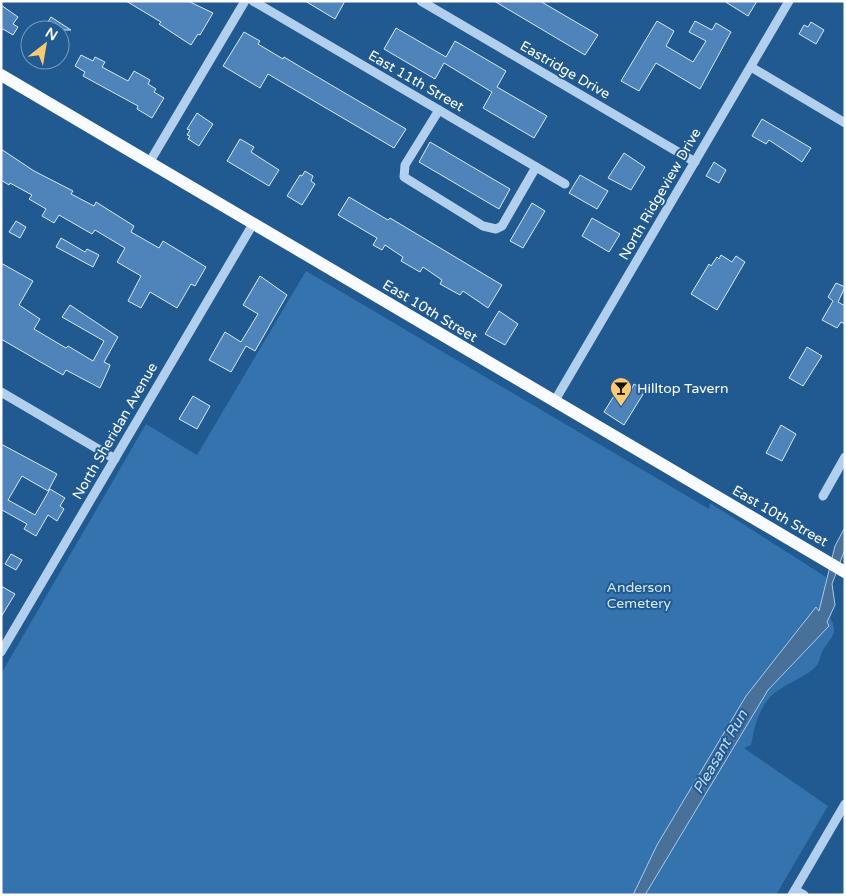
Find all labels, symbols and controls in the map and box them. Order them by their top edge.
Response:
north arrow [20,20,70,70]
text: N [42,24,61,44]
street label: Eastridge Drive [517,37,613,103]
street label: East 11th Street [365,47,467,116]
street label: North Ridgeview Drive [615,125,705,263]
street label: East 10th Street [380,276,481,346]
street label: North Sheridan Avenue [69,359,161,502]
bar icon: Hilltop Tavern [609,376,633,407]
place label: Hilltop Tavern [637,380,728,397]
street label: East 10th Street [729,482,831,551]
park label: Anderson Cemetery [607,579,672,612]
water label: Pleasant Run [689,706,752,797]

